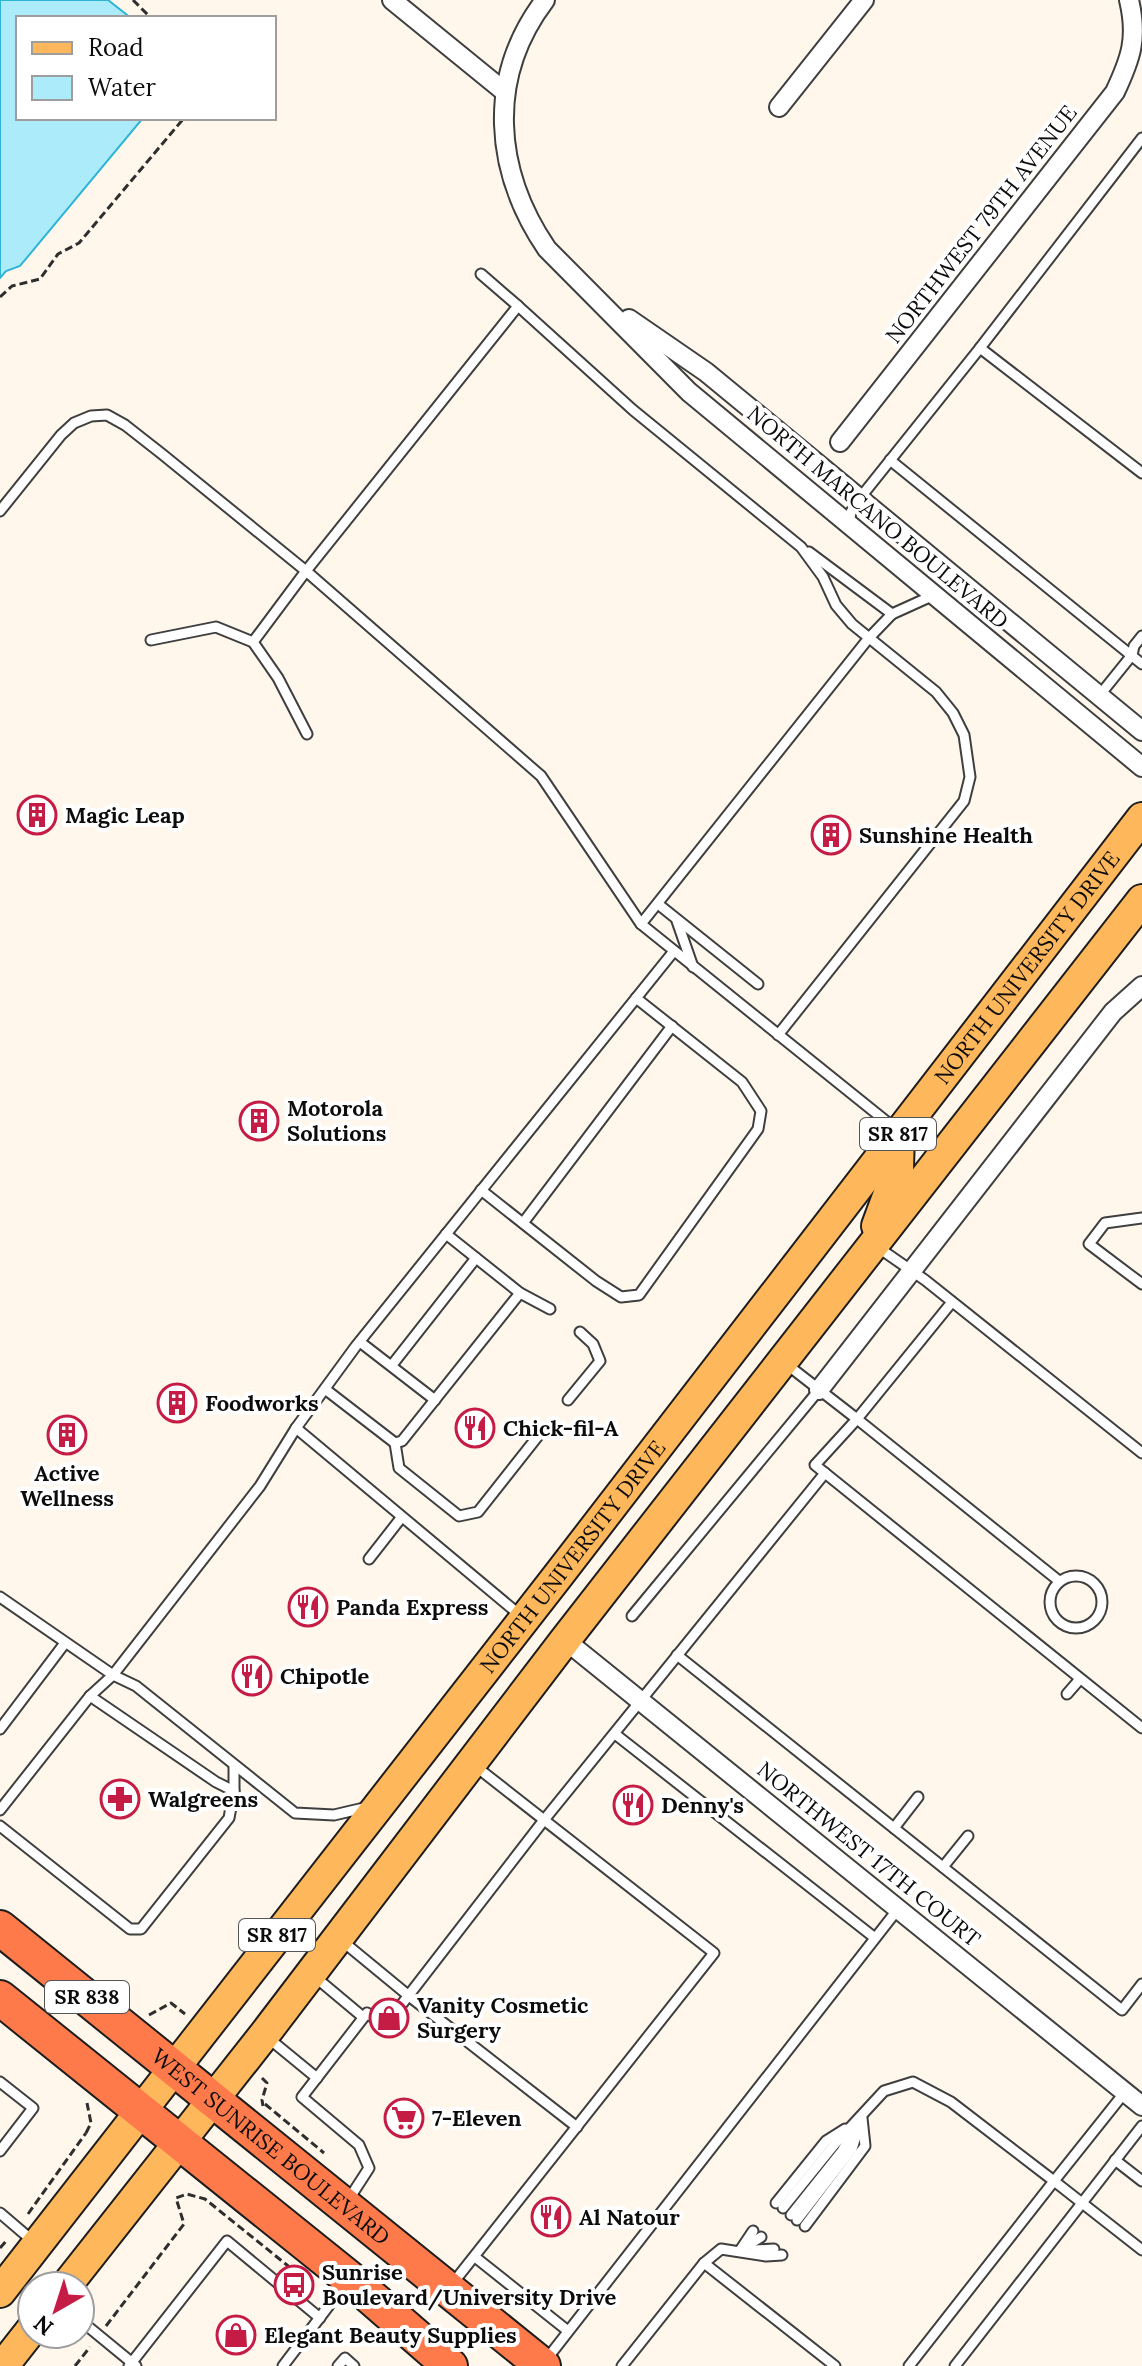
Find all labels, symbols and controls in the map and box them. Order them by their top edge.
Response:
legend [16,16,276,120]
text: Road [88,32,144,63]
text: Water [88,72,156,103]
street label: NORTHWEST 79TH AVENUE [879,99,1083,349]
street label: NORTH MARCANO BOULEVARD [742,399,1014,635]
building icon: Magic Leap [16,794,58,836]
place label: Magic Leap [65,801,185,829]
building icon: Sunshine Health [810,814,852,856]
place label: Sunshine Health [859,821,1033,849]
street label: NORTH UNIVERSITY DRIVE [928,845,1126,1090]
place label: Motorola Solutions [287,1094,386,1147]
building icon: Motorola Solutions [238,1100,280,1142]
road number: SR 817 [860,1118,936,1150]
building icon: Foodworks [156,1382,198,1424]
place label: Foodworks [205,1389,319,1417]
restaurant icon: Chick-fil-A [454,1407,496,1449]
building icon: Active Wellness [46,1414,88,1456]
place label: Chick-fil-A [503,1414,619,1442]
street label: NORTH UNIVERSITY DRIVE [474,1434,671,1679]
place label: Active Wellness [20,1459,114,1512]
restaurant icon: Panda Express [287,1586,329,1628]
place label: Panda Express [336,1593,488,1621]
restaurant icon: Chipotle [231,1655,273,1697]
place label: Chipotle [280,1662,370,1690]
street label: NORTHWEST 17TH COURT [752,1755,986,1953]
pharmacy icon: Walgreens [99,1778,141,1820]
restaurant icon: Denny's [612,1784,654,1826]
place label: Walgreens [148,1785,258,1813]
place label: Denny's [661,1791,744,1819]
road number: SR 817 [239,1919,315,1951]
road number: SR 838 [45,1981,129,2013]
place label: Vanity Cosmetic Surgery [417,1991,589,2044]
shop icon: Vanity Cosmetic Surgery [368,1997,410,2039]
street label: WEST SUNRISE BOULEVARD [146,2042,396,2251]
supermarket icon: 7-Eleven [383,2097,425,2139]
place label: 7-Eleven [432,2104,522,2132]
restaurant icon: Al Natour [530,2196,572,2238]
place label: Al Natour [579,2203,680,2231]
place label: Sunrise Boulevard/University Drive [322,2258,617,2311]
bus stop icon: Sunrise Boulevard/University Drive [273,2264,315,2306]
north arrow [16,2270,96,2350]
text: N [28,2309,59,2342]
shop icon: Elegant Beauty Supplies [215,2314,257,2356]
place label: Elegant Beauty Supplies [264,2321,517,2349]

